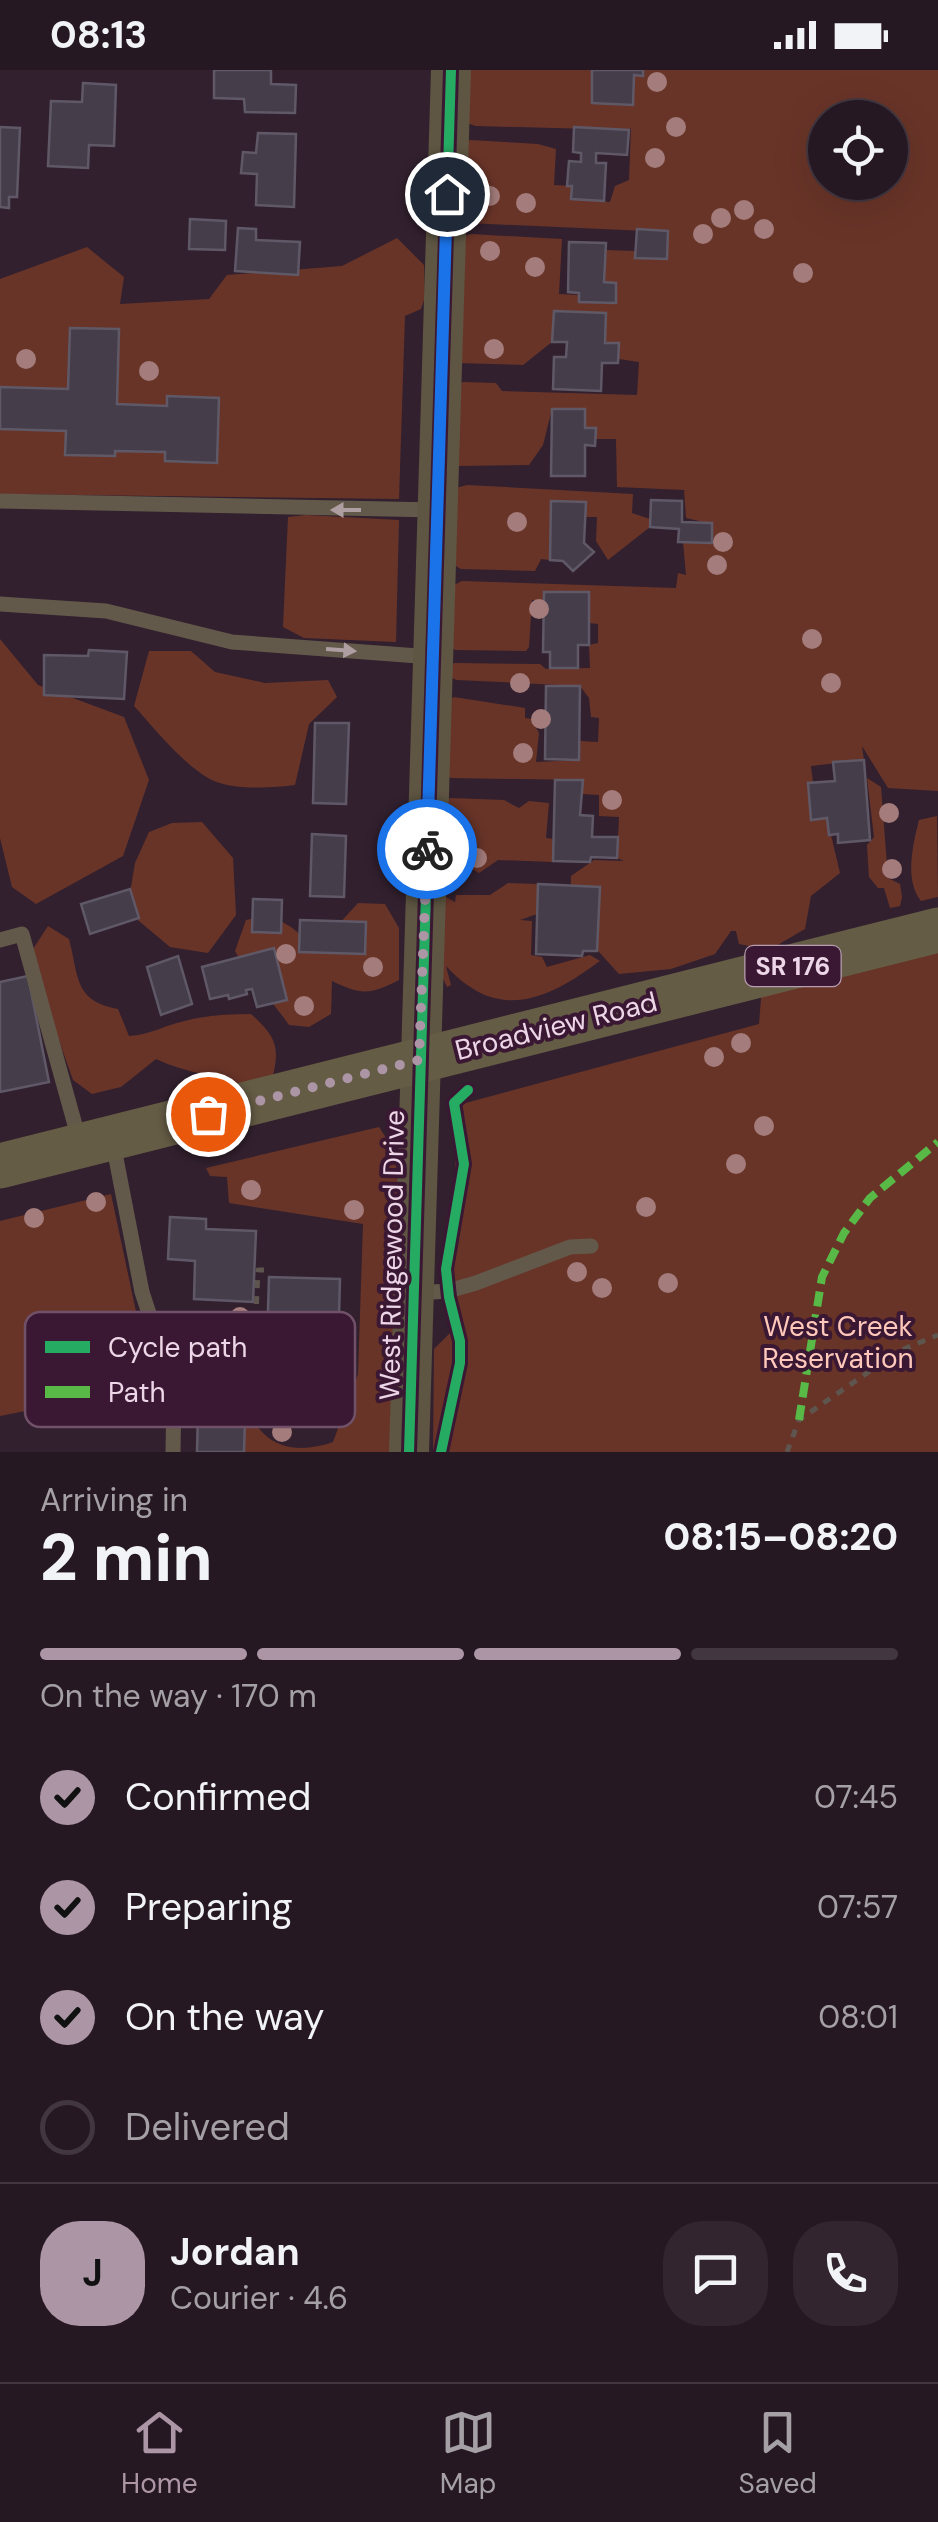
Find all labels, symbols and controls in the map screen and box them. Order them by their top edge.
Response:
text: 08:13 [50,10,147,60]
map controls [808,100,908,200]
button: locate [808,100,908,200]
pin [405,152,490,237]
icon: home [420,167,475,222]
one-way arrow [330,502,362,518]
one-way arrow [326,642,357,658]
courier [377,799,477,899]
icon: bike [400,822,455,877]
road number: SR 176 [746,946,840,986]
street label: Broadview Road [451,983,661,1069]
pin [166,1072,251,1157]
icon: bag [181,1087,236,1142]
street label: West Ridgewood Drive [371,1110,413,1400]
park label: West Creek Reservation [762,1308,914,1377]
legend [25,1312,355,1427]
text: Cycle path [108,1329,247,1366]
text: Path [108,1374,166,1411]
text: Arriving in [40,1479,188,1521]
text: 08:15–08:20 [663,1512,898,1562]
text: 2 min [40,1516,213,1600]
text: On the way · 170 m [40,1675,317,1717]
icon: check [40,1770,95,1825]
text: Confirmed [125,1772,311,1822]
text: 07:45 [814,1776,898,1818]
icon: check [40,1880,95,1935]
text: Preparing [125,1882,293,1932]
text: 07:57 [817,1886,898,1928]
icon: check [40,1990,95,2045]
text: On the way [125,1992,324,2042]
text: 08:01 [818,1996,898,2038]
text: Delivered [125,2102,290,2152]
button: chat [663,2221,768,2326]
button: phone [793,2221,898,2326]
text: Jordan [170,2227,300,2277]
text: J [82,2248,103,2298]
text: Courier · 4.6 [170,2277,348,2319]
tab: Home [121,2405,198,2502]
tab: Map [440,2405,496,2502]
tab: Saved [738,2405,817,2502]

